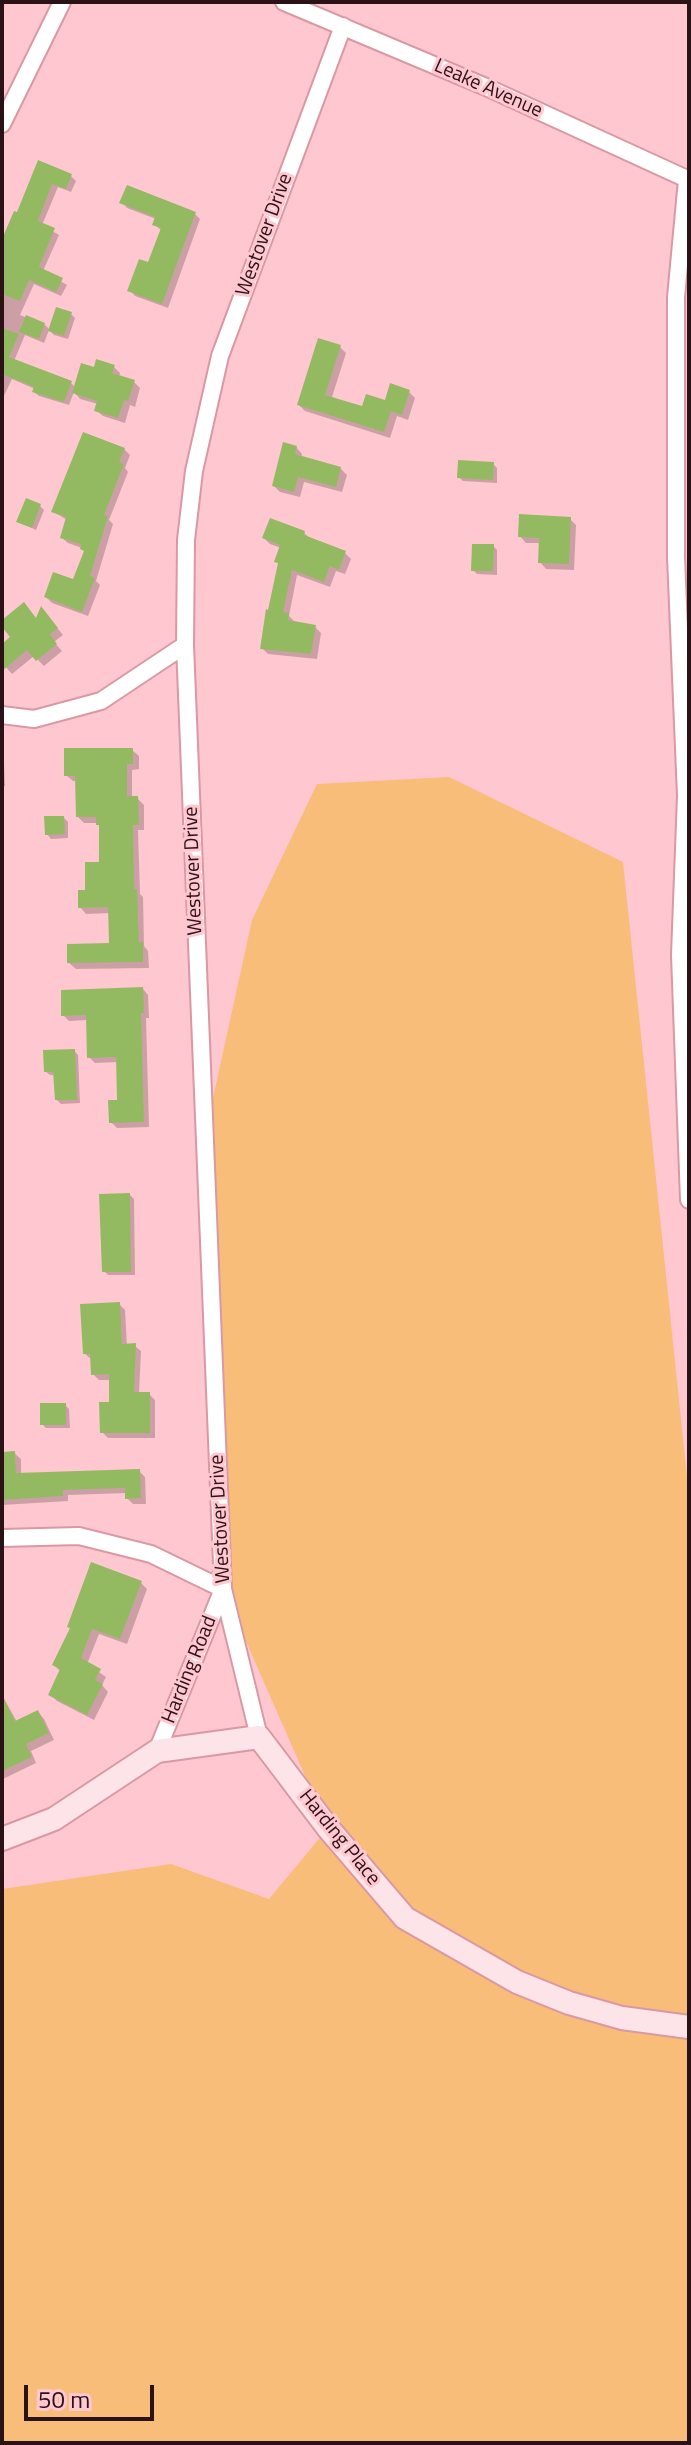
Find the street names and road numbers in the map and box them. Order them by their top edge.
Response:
street label: Leake Avenue [430,54,546,124]
street label: Westover Drive [232,170,298,300]
street label: Westover Drive [180,806,208,936]
street label: Westover Drive [206,1454,236,1584]
street label: Harding Road [158,1613,222,1727]
street label: Harding Place [293,1785,385,1891]

